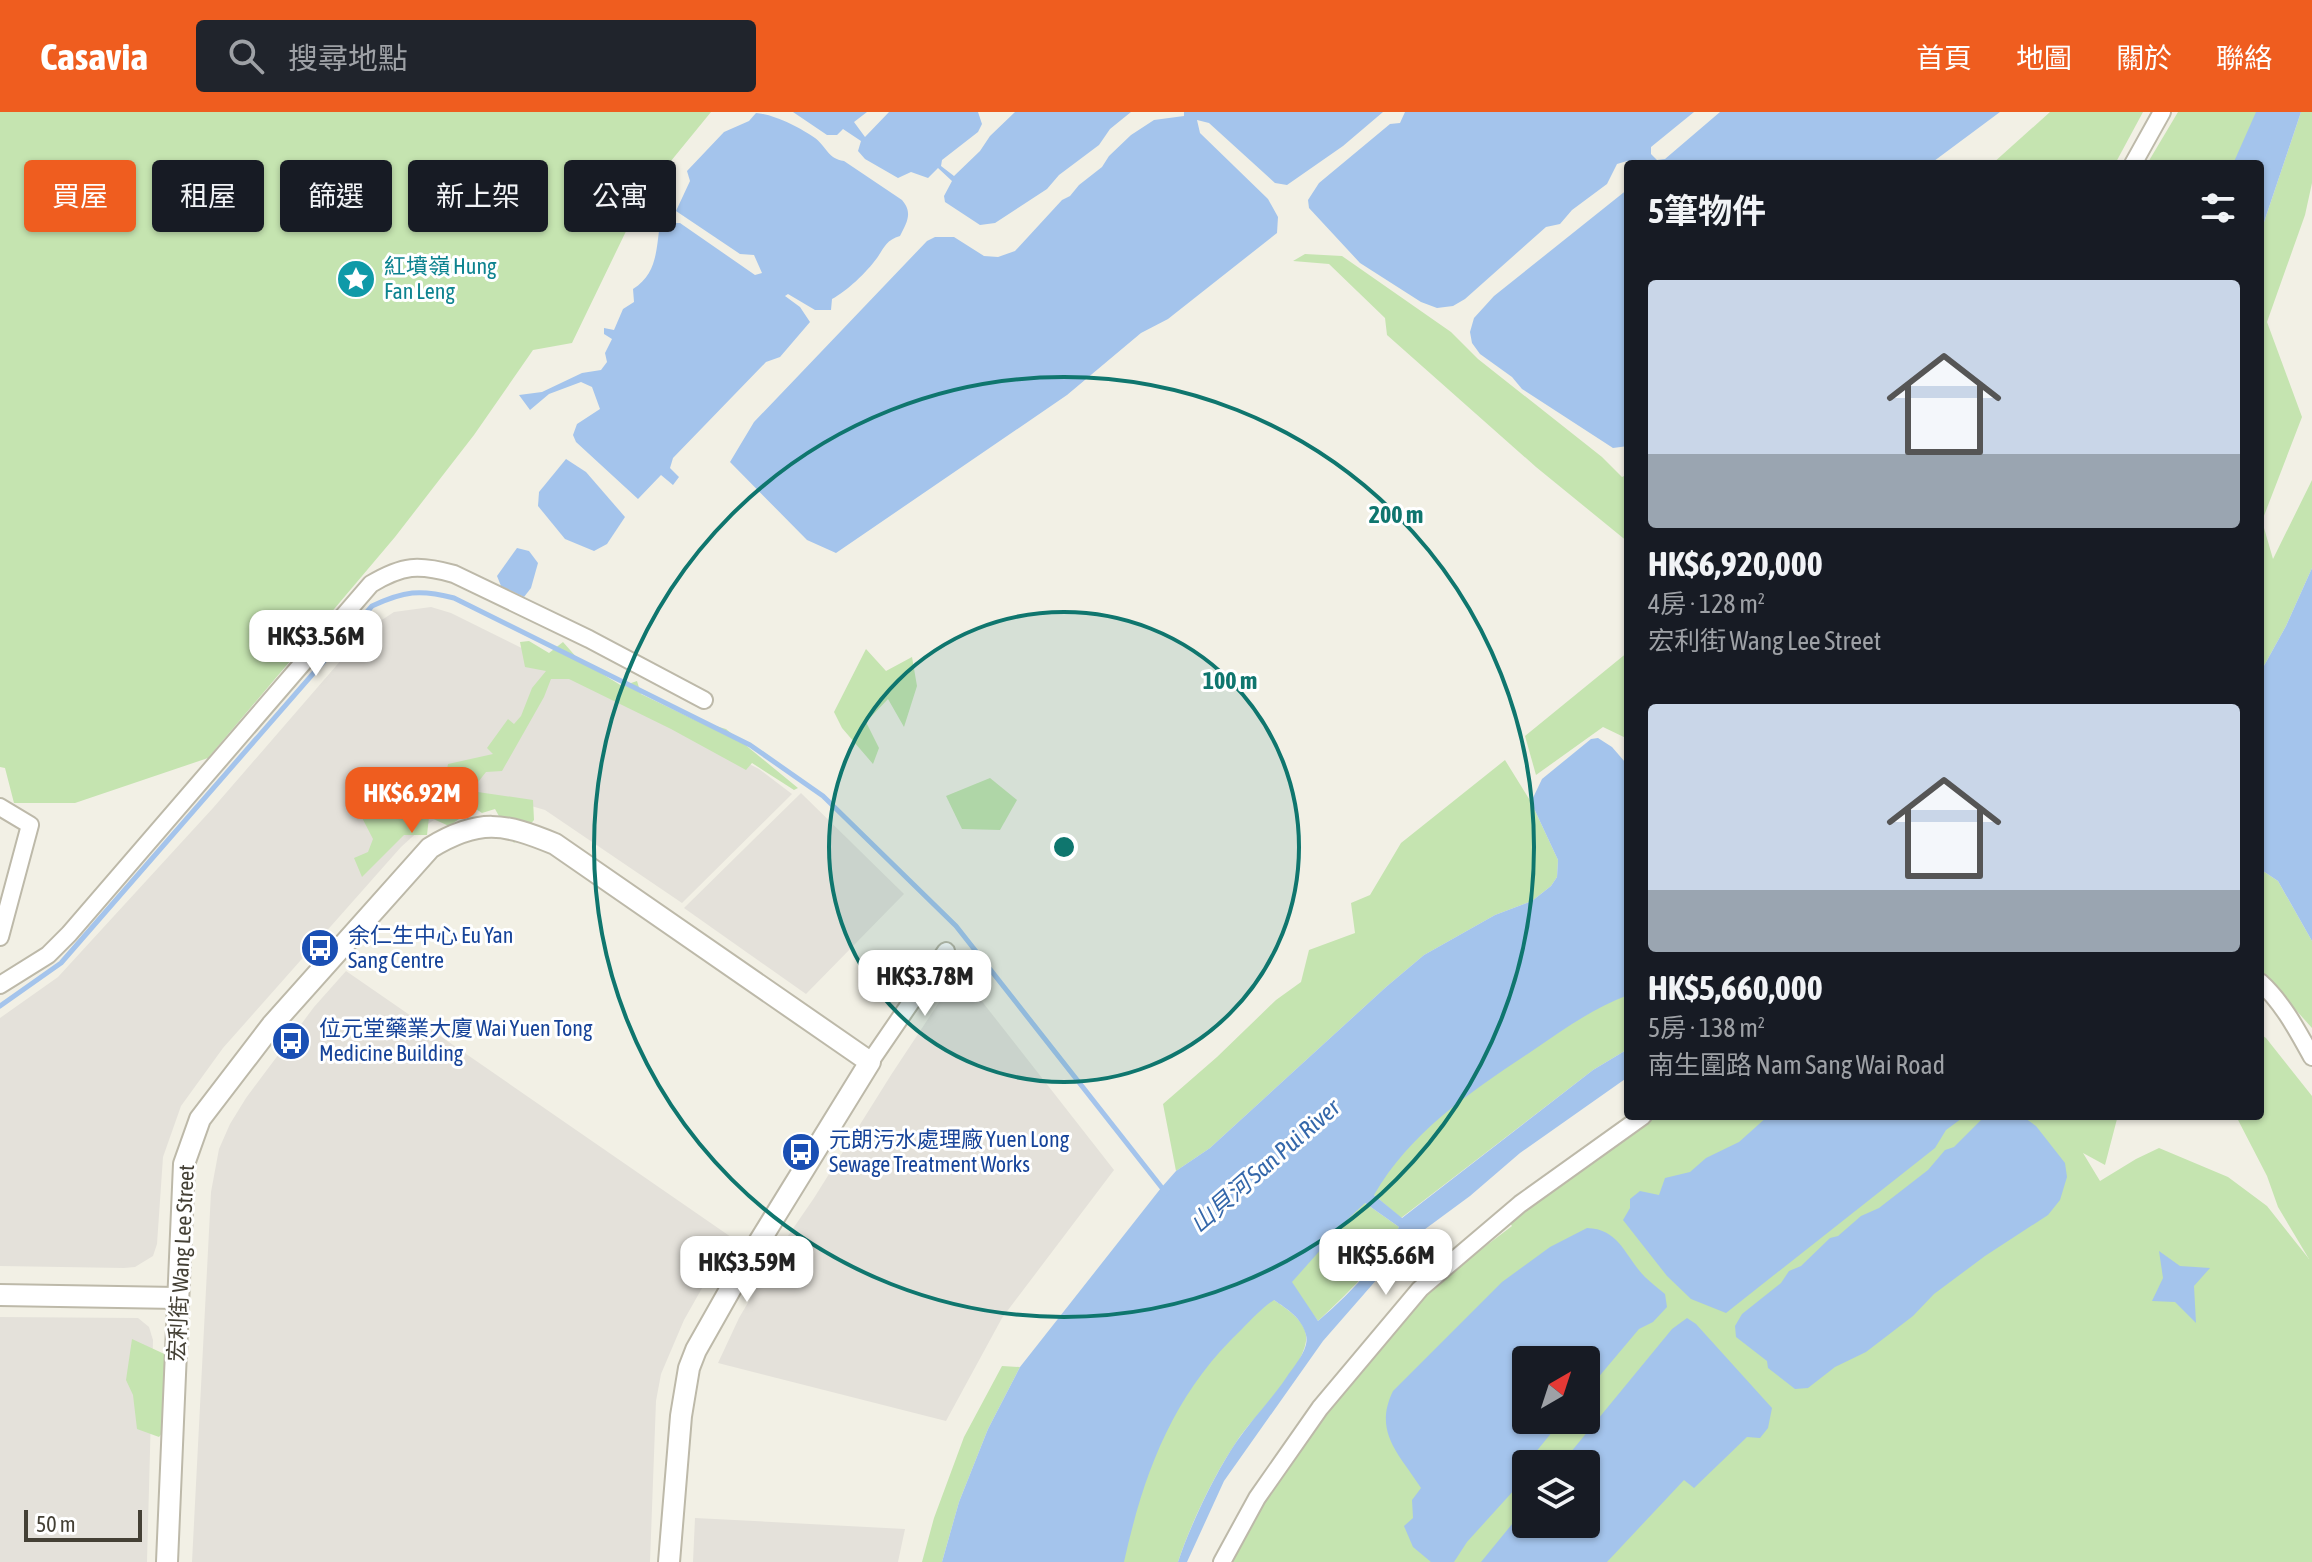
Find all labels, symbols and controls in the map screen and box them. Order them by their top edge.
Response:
search box [196,20,756,92]
icon: search [224,34,268,78]
text: Casavia [40,35,148,78]
text: 搜尋地點 [288,41,408,75]
text: 首頁 [1916,42,1972,74]
text: 地圖 [2016,42,2072,74]
text: 關於 [2116,42,2172,74]
text: 聯絡 [2216,42,2272,74]
chip: 買屋 [24,160,136,232]
chip: 租屋 [152,160,264,232]
chip: 篩選 [280,160,392,232]
chip: 新上架 [408,160,548,232]
chip: 公寓 [564,160,676,232]
icon: filters [2196,186,2240,230]
text: 5筆物件 [1648,191,1766,230]
place label: 紅墳嶺 Hung Fan Leng [384,253,497,304]
place icon: 紅墳嶺 Hung Fan Leng [335,258,377,300]
icon: home [1872,332,2016,476]
text: 200 m [1369,501,1423,528]
text: HK$6,920,000 [1648,544,1823,583]
text: 4房 · 128 m² [1648,589,1765,619]
pin: HK$3.56M [233,610,399,678]
text: HK$3.56M [267,621,365,651]
text: 宏利街 Wang Lee Street [1648,626,1881,656]
text: 100 m [1203,667,1257,694]
icon: home [1872,756,2016,900]
pin: HK$6.92M [329,767,495,835]
text: HK$6.92M [363,778,461,808]
centre of rings [1050,833,1078,861]
place label: 余仁生中心 Eu Yan Sang Centre [348,922,513,973]
bus stop icon: 余仁生中心 Eu Yan Sang Centre [299,927,341,969]
pin: HK$3.78M [842,950,1008,1018]
text: HK$3.78M [876,961,974,991]
text: HK$5,660,000 [1648,968,1823,1007]
text: 5房 · 138 m² [1648,1013,1765,1043]
place label: 位元堂藥業大廈 Wai Yuen Tong Medicine Building [319,1015,593,1066]
bus stop icon: 位元堂藥業大廈 Wai Yuen Tong Medicine Building [270,1020,312,1062]
text: 南生圍路 Nam Sang Wai Road [1648,1050,1945,1080]
water label: 山貝河 San Pui River [1185,1093,1345,1238]
place label: 元朗污水處理廠 Yuen Long Sewage Treatment Works [829,1126,1070,1177]
bus stop icon: 元朗污水處理廠 Yuen Long Sewage Treatment Works [780,1131,822,1173]
street label: 宏利街 Wang Lee Street [163,1164,199,1362]
pin: HK$5.66M [1303,1229,1469,1297]
pin: HK$3.59M [664,1236,830,1304]
text: HK$5.66M [1337,1240,1435,1270]
text: HK$3.59M [698,1247,796,1277]
north arrow [1512,1346,1600,1434]
map controls [1512,1346,1600,1538]
button: layers [1512,1450,1600,1538]
scale bar [24,1506,142,1542]
text: 50 m [36,1511,76,1537]

